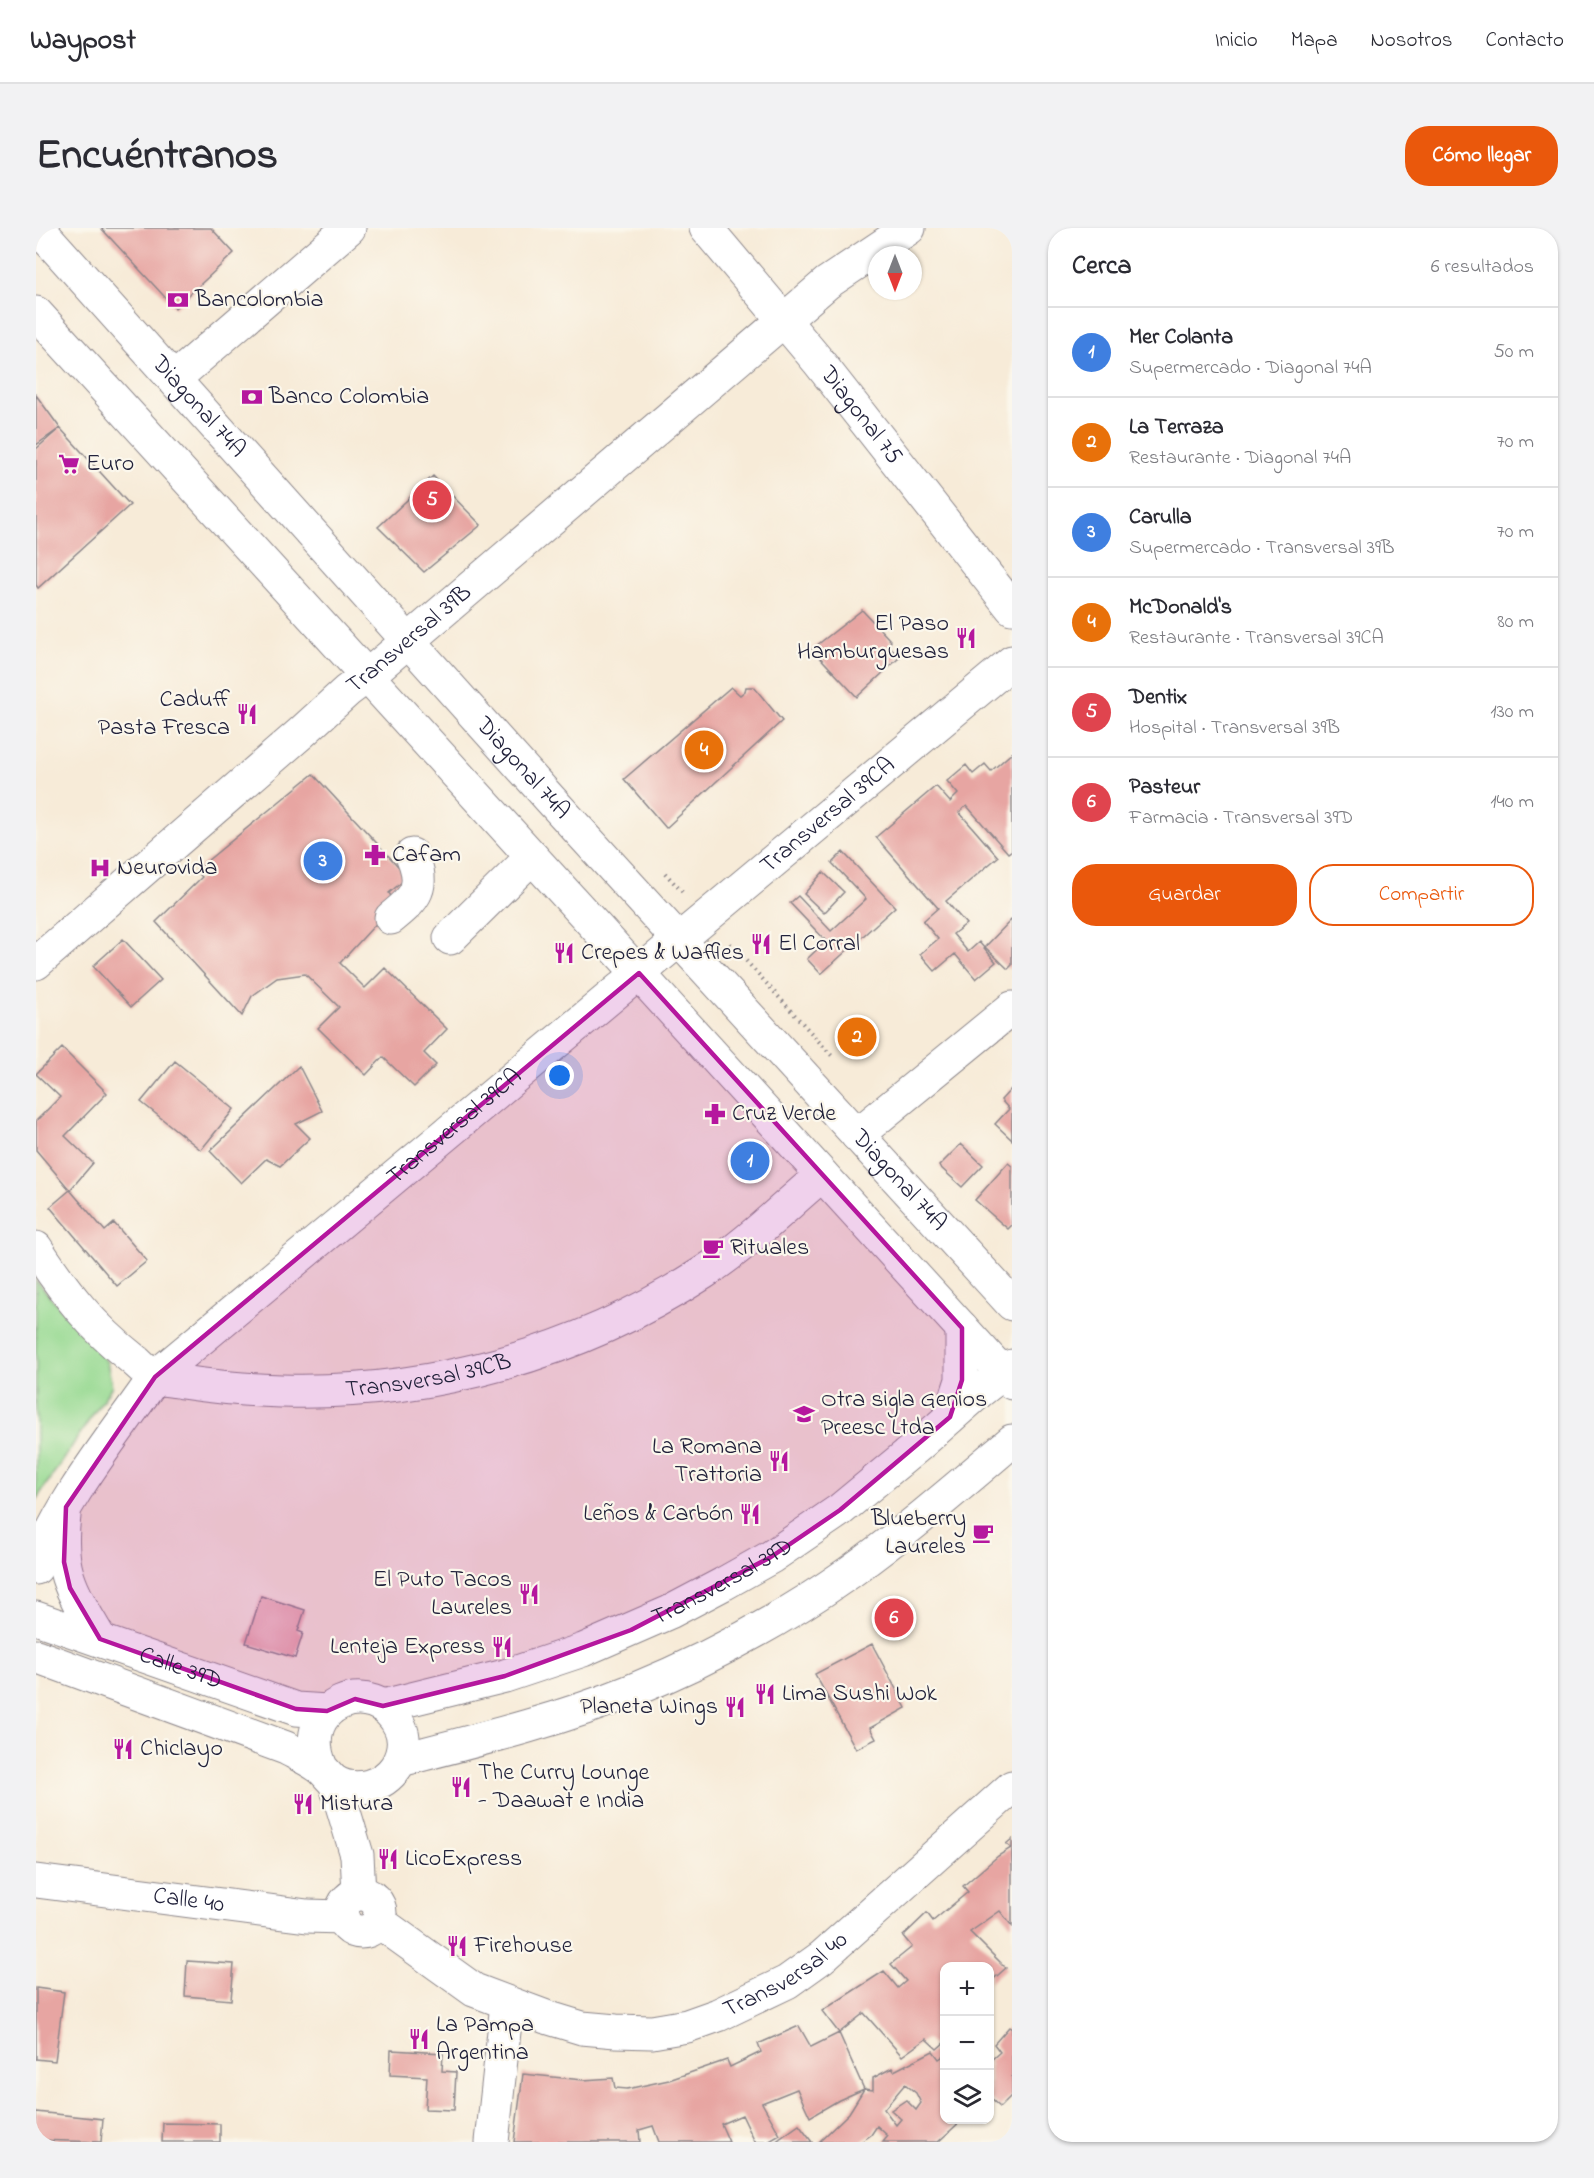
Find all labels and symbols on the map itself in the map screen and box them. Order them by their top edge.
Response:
north arrow [868,246,922,300]
place label: Bancolombia [194,283,323,318]
bank icon: Bancolombia [166,288,190,312]
street label: Diagonal 74A [142,347,254,466]
street label: Diagonal 75 [810,358,911,472]
place label: Banco Colombia [268,380,429,415]
bank icon: Banco Colombia [240,385,264,409]
place label: Euro [86,447,134,482]
supermarket icon: Euro [57,452,81,476]
pin: 5 [412,478,452,522]
street label: Transversal 39B [339,576,480,703]
place label: El Paso Hamburguesas [797,607,949,670]
restaurant icon: El Paso Hamburguesas [954,626,978,650]
place label: Caduff Pasta Fresca [98,683,231,746]
restaurant icon: Caduff Pasta Fresca [235,702,259,726]
street label: Diagonal 74A [466,709,578,828]
pin: 4 [684,728,724,772]
street label: Transversal 39CA [753,749,903,883]
pin: 3 [304,838,342,884]
place label: Cafam [392,838,461,873]
pharmacy icon: Cafam [363,843,387,867]
place label: Neurovida [117,851,218,886]
hospital icon: Neurovida [88,856,112,880]
place label: El Corral [778,927,860,962]
restaurant icon: El Corral [749,932,773,956]
place label: Crepes & Waffles [581,936,744,971]
restaurant icon: Crepes & Waffles [552,941,576,965]
pin: 2 [838,1014,876,1060]
street label: Transversal 39CA [379,1060,530,1194]
your location [545,1061,574,1090]
place label: Cruz Verde [732,1097,836,1132]
pharmacy icon: Cruz Verde [703,1102,727,1126]
street label: Diagonal 74A [842,1121,955,1239]
pin: 1 [730,1138,770,1184]
place label: Rituales [730,1231,809,1266]
cafe icon: Rituales [701,1236,725,1260]
street label: Transversal 39CB [344,1344,515,1407]
place label: Otra sigla Genios Preesc Ltda [821,1383,987,1446]
school or university icon: Otra sigla Genios Preesc Ltda [792,1402,816,1426]
place label: La Romana Trattoria [652,1430,762,1493]
restaurant icon: La Romana Trattoria [767,1449,791,1473]
place label: Leños & Carbón [583,1497,733,1532]
restaurant icon: Leños & Carbón [738,1502,762,1526]
place label: Blueberry Laureles [870,1502,966,1565]
cafe icon: Blueberry Laureles [971,1521,995,1545]
street label: Transversal 39D [646,1529,800,1635]
place label: El Puto Tacos Laureles [373,1563,512,1626]
restaurant icon: El Puto Tacos Laureles [517,1582,541,1606]
pin: 6 [874,1596,914,1640]
place label: Lenteja Express [330,1630,485,1665]
restaurant icon: Lenteja Express [490,1635,514,1659]
street label: Calle 39D [134,1638,227,1699]
place label: Lima Sushi Wok [782,1677,937,1712]
restaurant icon: Lima Sushi Wok [753,1682,777,1706]
place label: Planeta Wings [580,1690,718,1725]
restaurant icon: Planeta Wings [723,1695,747,1719]
place label: Chiclayo [140,1732,223,1768]
restaurant icon: Chiclayo [111,1737,135,1761]
place label: The Curry Lounge - Daawat e India [478,1756,650,1819]
restaurant icon: The Curry Lounge - Daawat e India [449,1775,473,1799]
place label: Mistura [320,1787,393,1822]
restaurant icon: Mistura [291,1792,315,1816]
place label: LicoExpress [405,1842,522,1877]
restaurant icon: LicoExpress [376,1847,400,1871]
street label: Calle 40 [151,1879,226,1923]
street label: Transversal 40 [717,1924,856,2027]
place label: Firehouse [473,1929,573,1964]
restaurant icon: Firehouse [445,1934,469,1958]
place label: La Pampa Argentina [436,2008,534,2071]
restaurant icon: La Pampa Argentina [407,2027,431,2051]

